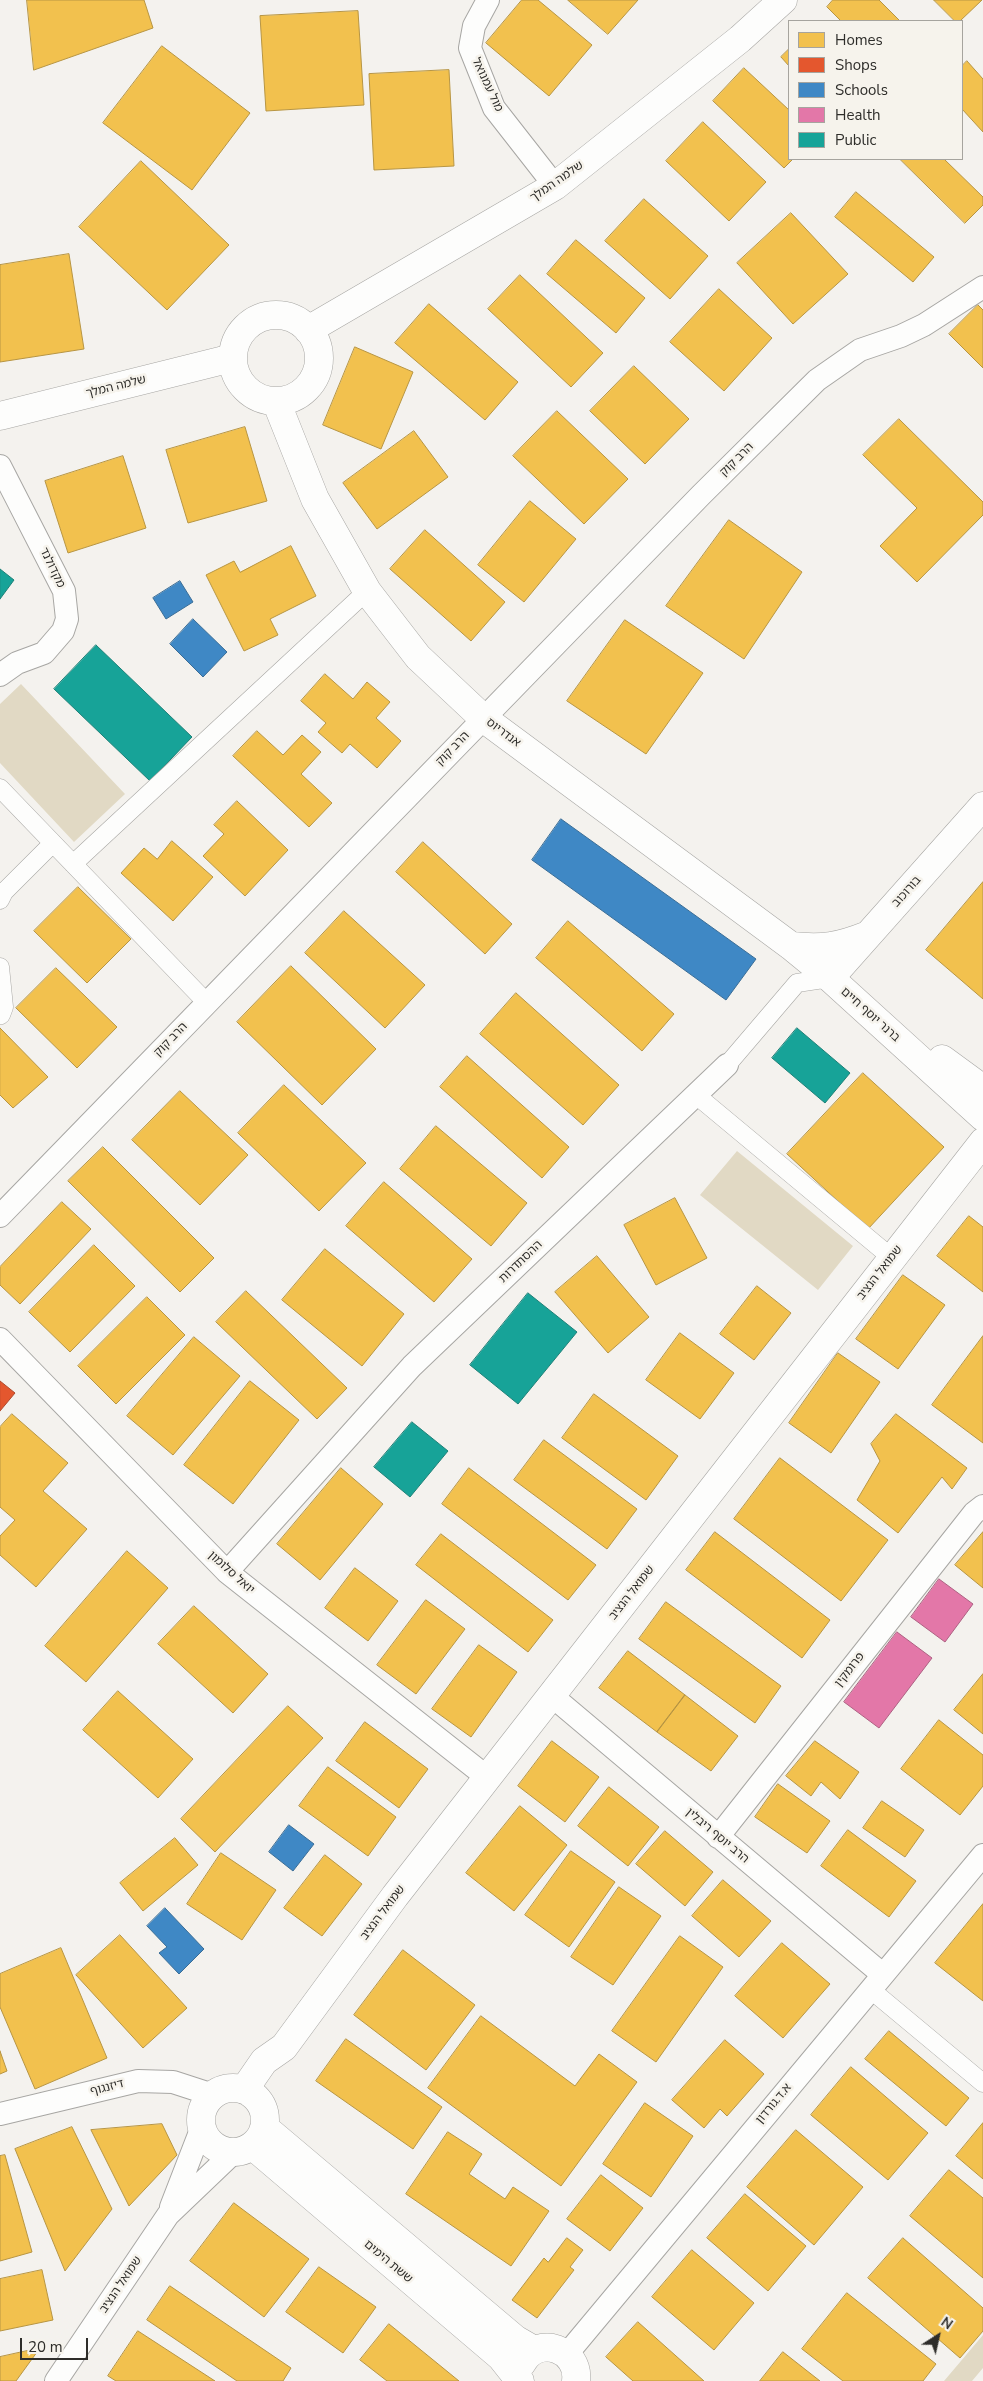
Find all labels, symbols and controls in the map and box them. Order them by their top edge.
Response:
legend [788,20,963,160]
text: Homes [835,30,883,50]
text: Shops [835,55,877,75]
street label: מול עמנואל [468,56,506,114]
text: Schools [835,80,888,100]
text: Health [835,105,880,125]
text: Public [835,130,876,150]
street label: שלמה המלך [528,158,586,206]
street label: שלמה המלך [84,373,148,401]
street label: הרב קוק [717,440,757,480]
street label: מקדולנד [36,546,68,590]
street label: אנדריוס [483,715,523,751]
street label: הרב קוק [433,729,473,769]
street label: בורוכוב [889,874,925,910]
street label: ברנר יוסף חיים [837,985,903,1045]
street label: הרב קוק [151,1020,191,1060]
street label: ההסתדרות [496,1238,546,1286]
street label: שמואל הנציב [854,1243,906,1303]
street label: יואל סלומון [205,1549,257,1597]
street label: שמואל הנציב [606,1563,658,1623]
street label: פרומקין [832,1650,868,1690]
street label: הרב יוסף ריבלין [683,1805,751,1867]
street label: שמואל הנציב [358,1883,408,1943]
street label: דיזנגוף [89,2077,125,2099]
street label: א.ד.גורדון [753,2081,795,2127]
street label: ששת הימים [361,2237,415,2287]
street label: שמואל הנציב [97,2254,145,2316]
north arrow [913,2311,963,2361]
text: N [937,2313,957,2334]
scale bar [22,2328,90,2360]
text: 20 m [28,2337,63,2357]

